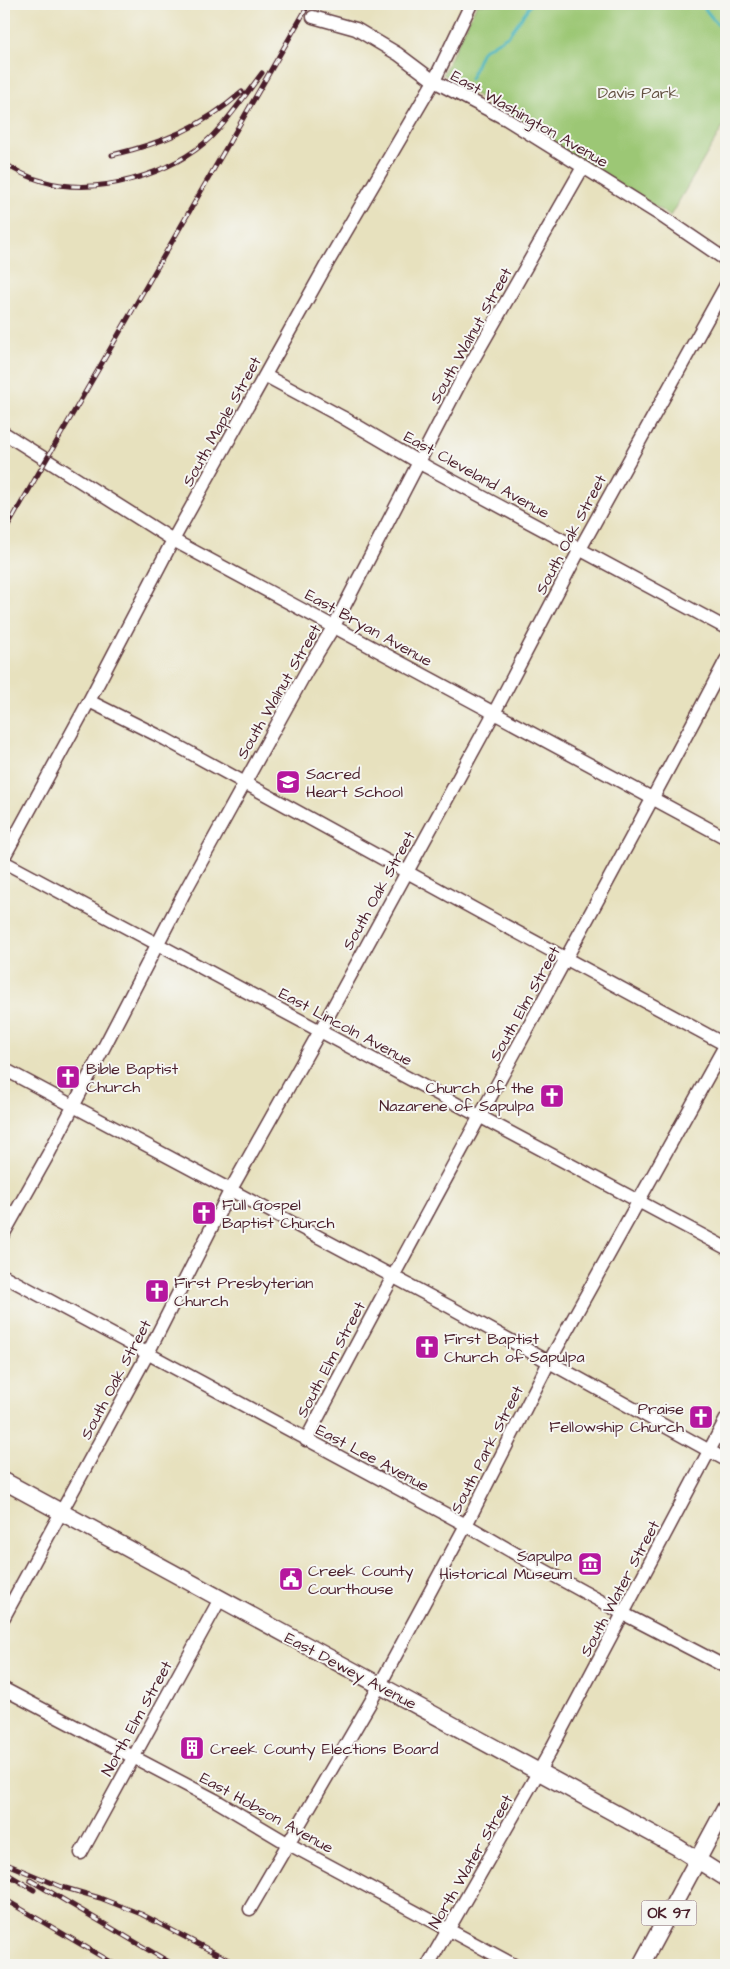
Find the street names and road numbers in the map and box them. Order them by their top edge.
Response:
street label: East Washington Avenue [446,65,612,174]
street label: South Walnut Street [424,263,518,407]
street label: South Maple Street [177,352,267,490]
street label: East Cleveland Avenue [400,426,554,524]
street label: South Oak Street [530,470,612,598]
street label: East Bryan Avenue [301,584,436,673]
street label: South Walnut Street [231,620,327,763]
street label: South Oak Street [337,827,421,954]
street label: South Elm Street [484,942,566,1065]
street label: East Lincoln Avenue [275,982,416,1072]
street label: South Elm Street [291,1297,371,1421]
street label: South Oak Street [75,1315,157,1443]
street label: South Park Street [445,1381,529,1517]
street label: East Lee Avenue [312,1419,433,1497]
street label: South Water Street [575,1516,665,1660]
street label: East Dewey Avenue [280,1627,421,1716]
street label: North Elm Street [96,1656,178,1780]
street label: East Hobson Avenue [196,1767,338,1859]
street label: North Water Street [423,1790,519,1933]
road number: OK 97 [642,1900,696,1926]

